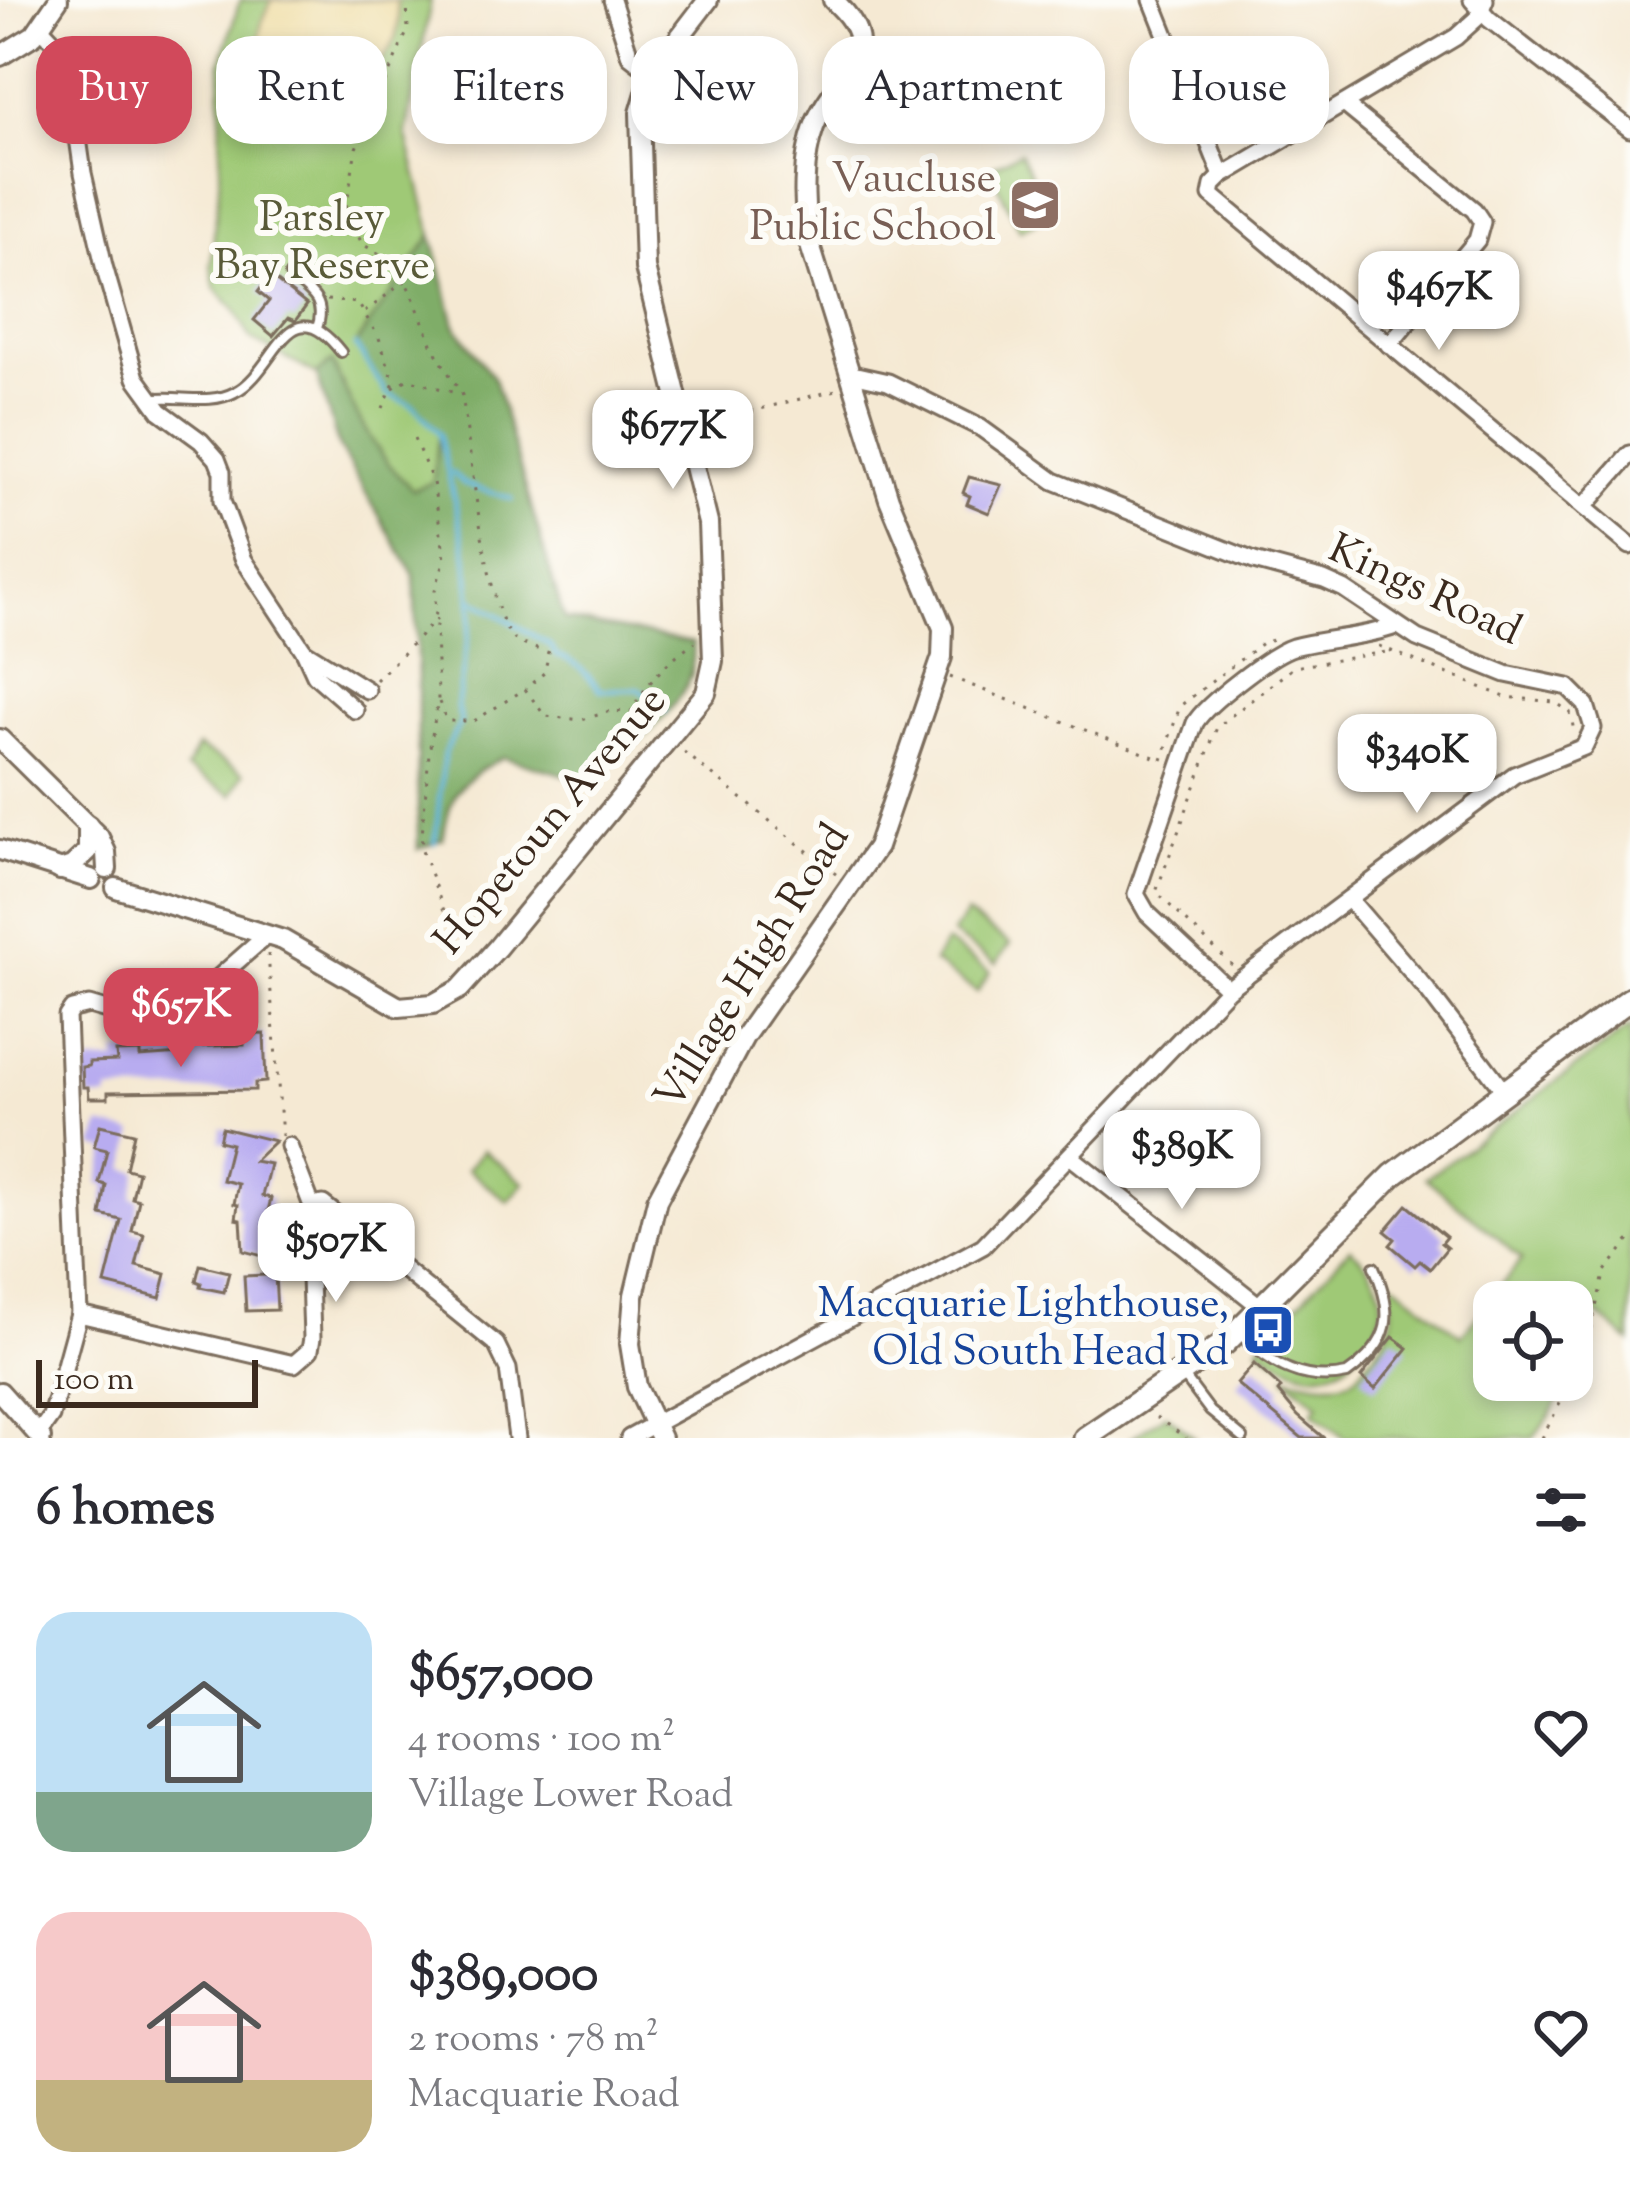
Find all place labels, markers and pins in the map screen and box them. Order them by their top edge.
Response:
place label: Vaucluse Public School [750,151,996,259]
school or university icon: Vaucluse Public School [1007,177,1063,233]
pin: $467K [1355,251,1523,353]
pin: $677K [589,390,757,492]
pin: $340K [1333,714,1501,816]
pin: $657K [97,968,265,1070]
pin: $389K [1098,1110,1266,1212]
pin: $507K [252,1203,420,1305]
place label: Macquarie Lighthouse, Old South Head Rd [818,1276,1229,1384]
bus stop icon: Macquarie Lighthouse, Old South Head Rd [1240,1302,1296,1358]

